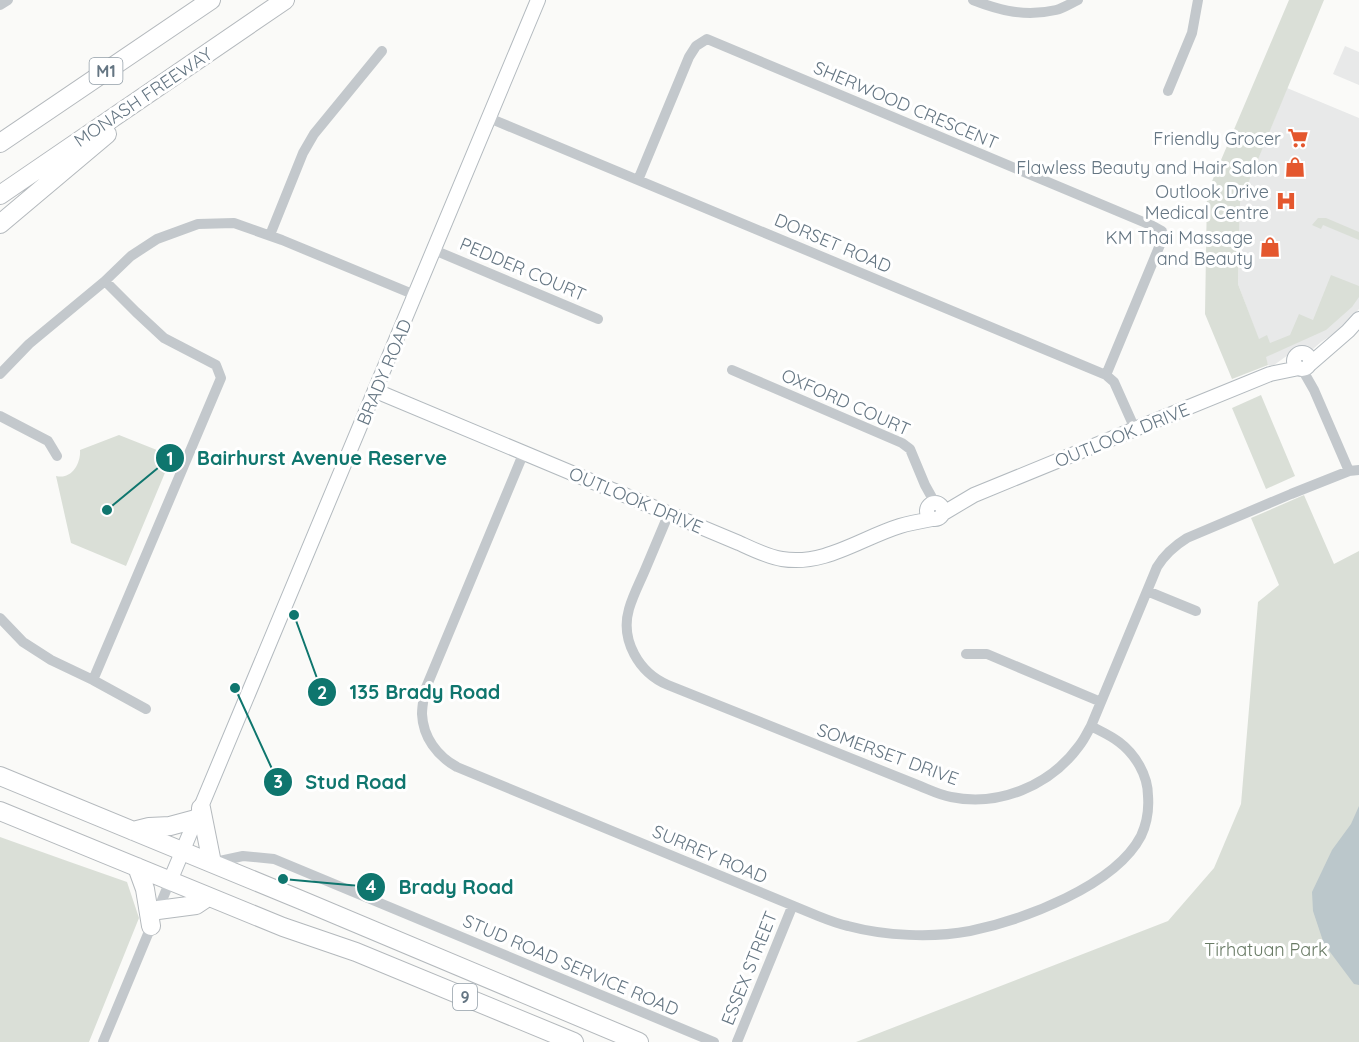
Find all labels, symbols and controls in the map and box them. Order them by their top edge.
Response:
street label: MONASH FREEWAY [69,42,217,152]
street label: SHERWOOD CRESCENT [810,56,1002,154]
road number: M1 [90,58,122,84]
supermarket icon: Friendly Grocer [1286,126,1310,150]
place label: Friendly Grocer [1153,127,1281,150]
shop icon: Flawless Beauty and Hair Salon [1283,155,1307,179]
place label: Flawless Beauty and Hair Salon [1016,156,1278,179]
place label: Outlook Drive Medical Centre [1145,180,1269,224]
hospital icon: Outlook Drive Medical Centre [1274,189,1298,213]
street label: DORSET ROAD [771,208,895,278]
place label: KM Thai Massage and Beauty [1106,226,1253,270]
street label: PEDDER COURT [456,232,590,306]
shop icon: KM Thai Massage and Beauty [1258,235,1282,259]
street label: BRADY ROAD [351,315,417,429]
street label: OXFORD COURT [778,363,914,441]
street label: OUTLOOK DRIVE [1051,398,1193,472]
callout: Bairhurst Avenue Reserve [155,439,459,477]
text: Bairhurst Avenue Reserve [197,445,447,470]
text: 1 [166,447,174,470]
street label: OUTLOOK DRIVE [566,461,706,539]
callout: 135 Brady Road [307,673,512,711]
text: 135 Brady Road [350,679,500,704]
text: 2 [317,681,327,704]
street label: SOMERSET DRIVE [814,718,962,790]
callout: Stud Road [263,763,418,801]
text: Stud Road [305,769,407,794]
text: 3 [273,770,283,793]
street label: SURREY ROAD [649,819,771,889]
callout: Brady Road [356,868,525,906]
text: Brady Road [398,874,514,899]
text: 4 [366,875,377,898]
street label: ESSEX STREET [716,908,782,1028]
street label: STUD ROAD SERVICE ROAD [460,909,683,1021]
park label: Tirhatuan Park [1204,938,1328,961]
road number: 9 [453,984,477,1010]

